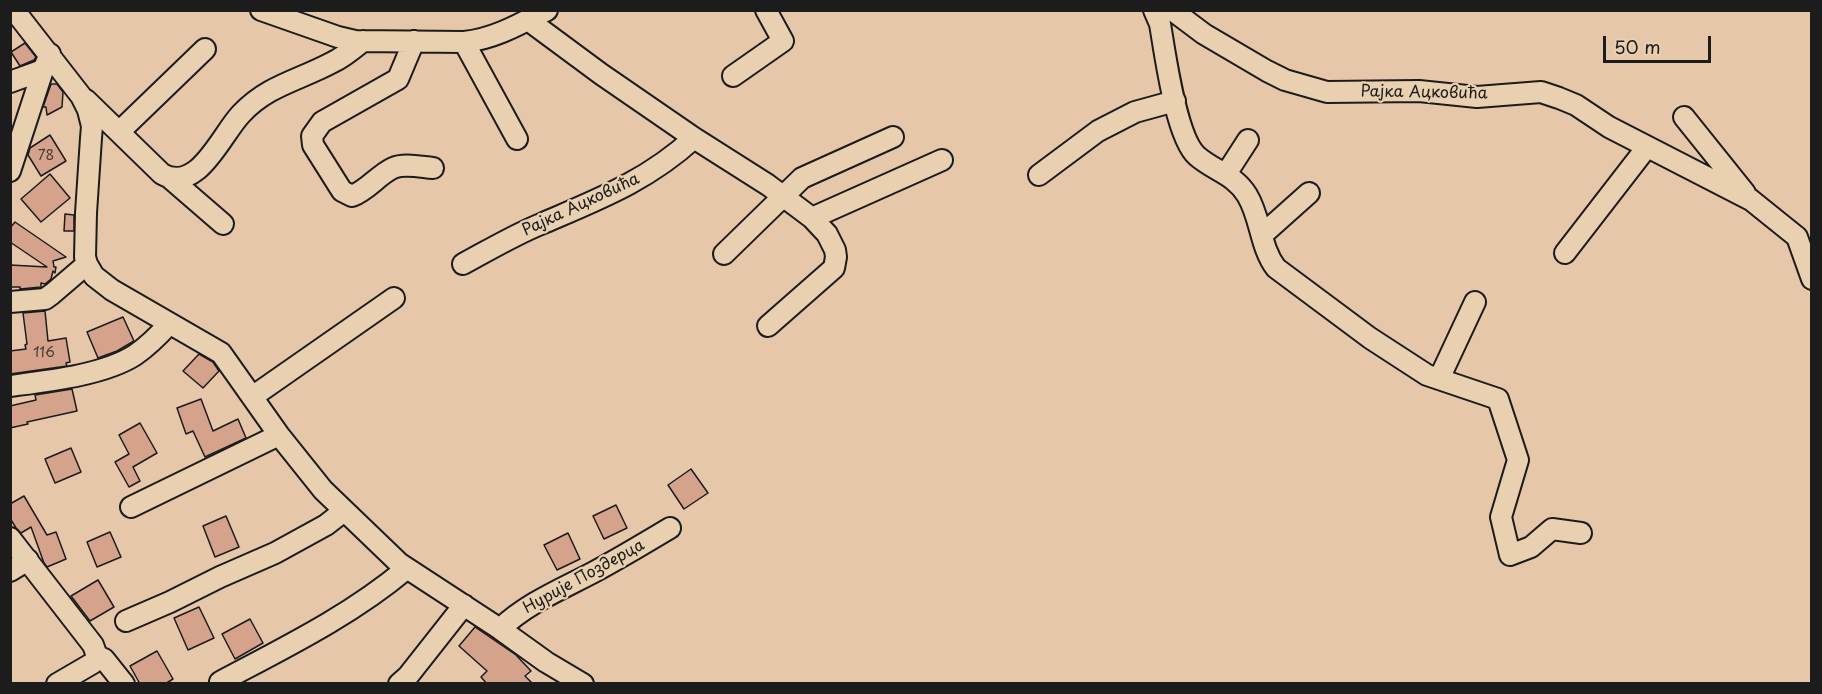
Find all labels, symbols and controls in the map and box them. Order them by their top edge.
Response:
scale bar [1606,24,1714,62]
text: 50 m [1614,33,1661,60]
street label: Рајка Ацковића [1360,82,1488,104]
house number: 78 [38,148,54,164]
street label: Рајка Ацковића [519,169,643,241]
house number: 116 [33,345,55,361]
street label: Нурије Поздерца [520,536,648,618]

